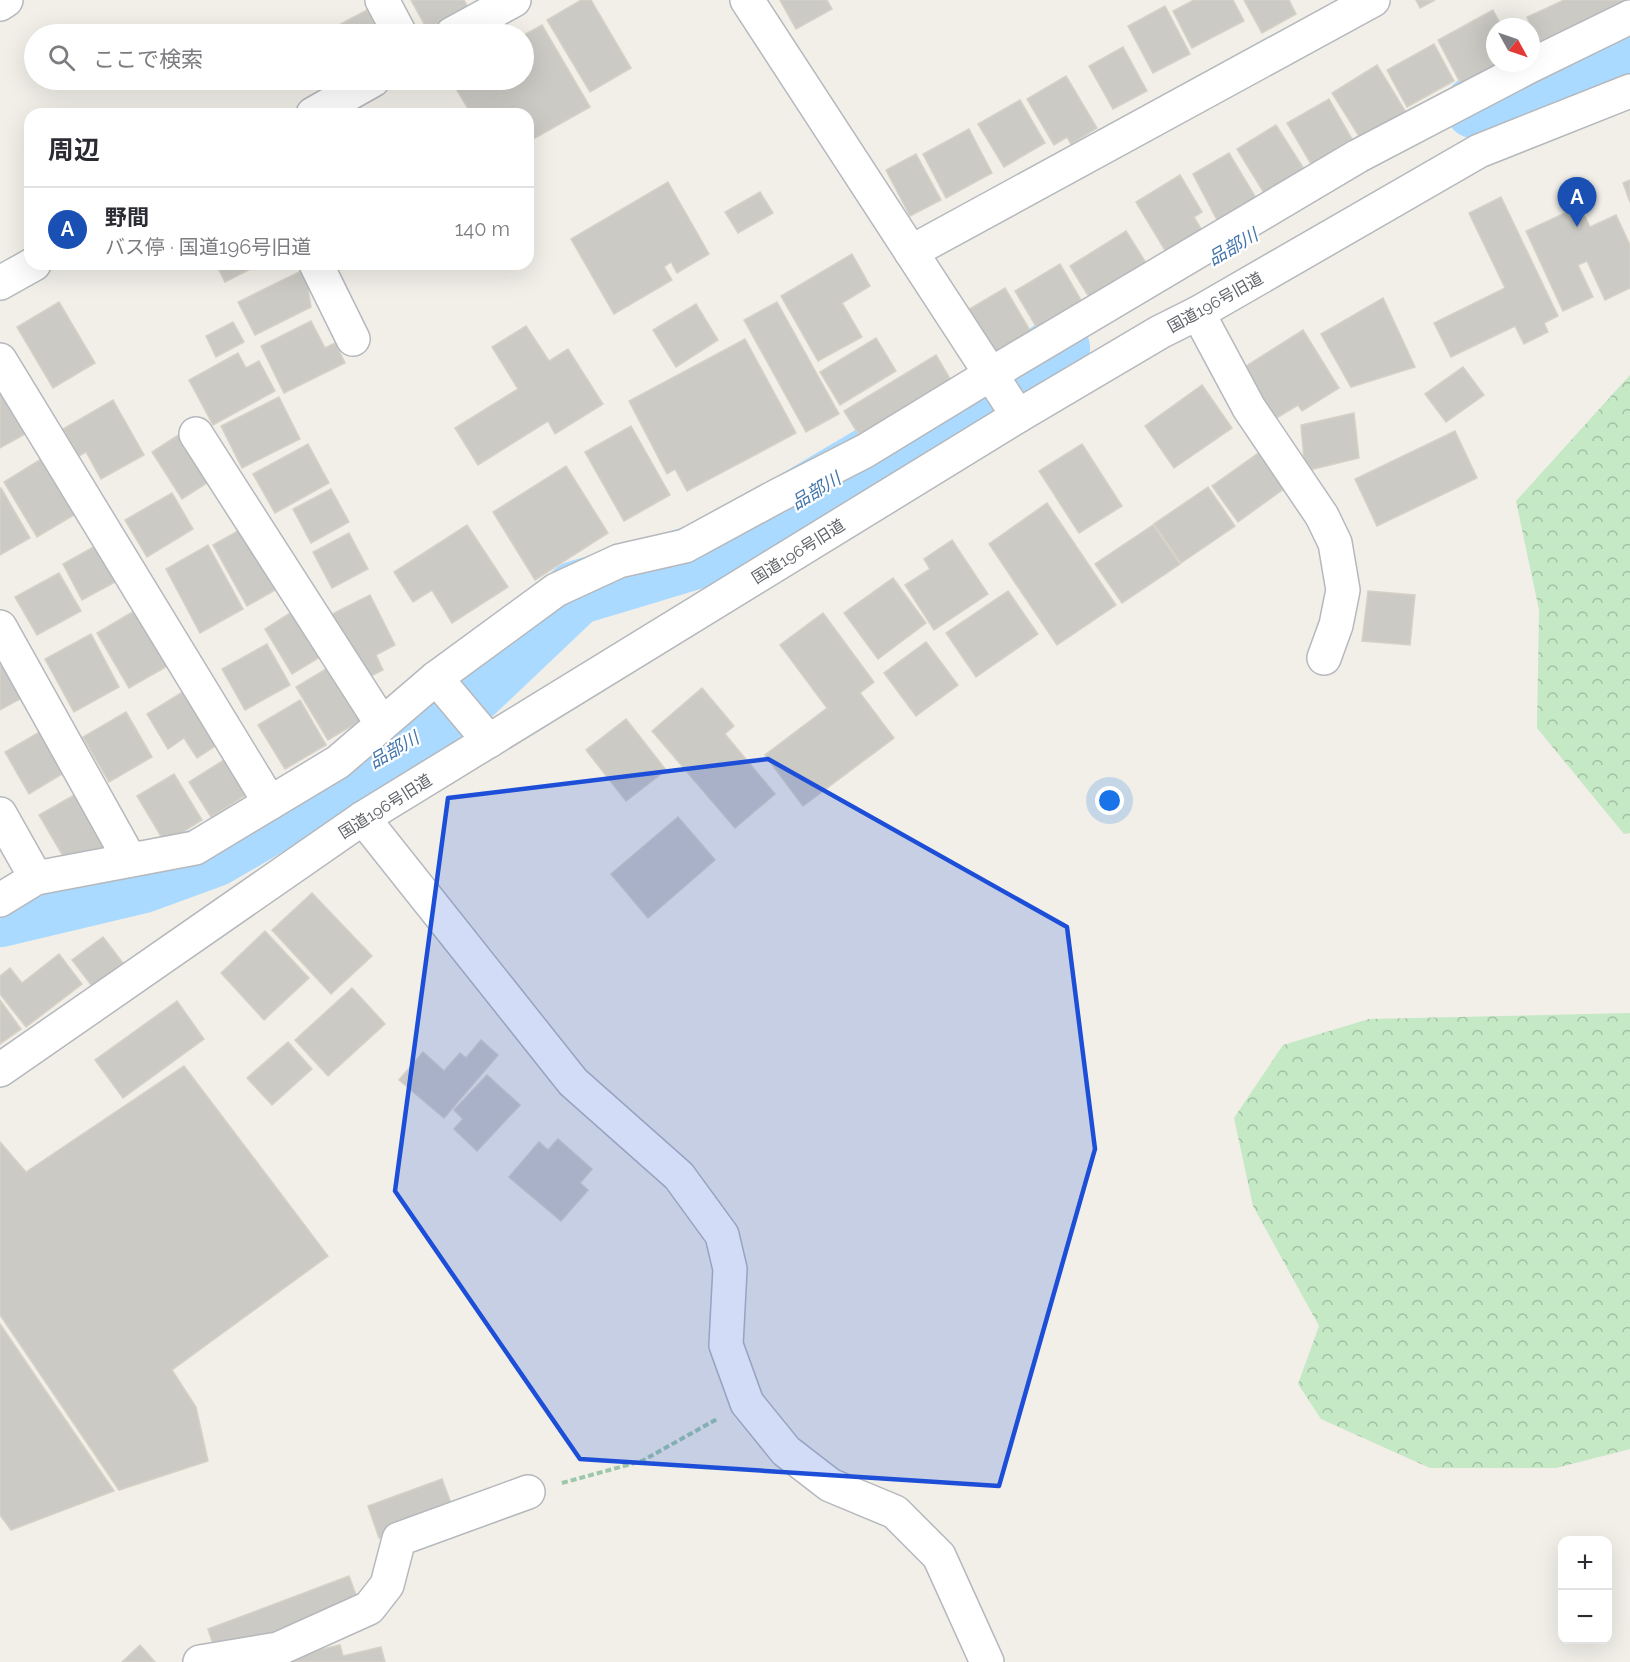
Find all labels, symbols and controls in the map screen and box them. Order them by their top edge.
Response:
north arrow [1486,18,1540,72]
search box [24,24,534,90]
icon: search [45,41,78,74]
text: ここで検索 [93,46,203,72]
text: 周辺 [48,135,100,165]
pin: A [1558,178,1596,227]
text: 野間 [105,204,149,230]
text: A [61,217,74,241]
text: 140 m [455,217,510,241]
water label: 品部川 [1204,223,1263,269]
text: バス停 · 国道196号旧道 [105,235,311,259]
street label: 国道196号旧道 [1164,268,1266,336]
water label: 品部川 [787,467,846,513]
street label: 国道196号旧道 [748,515,848,588]
water label: 品部川 [365,726,424,772]
street label: 国道196号旧道 [335,770,435,843]
your location [1095,786,1124,815]
map controls [1558,1536,1612,1644]
button: + [1558,1536,1612,1590]
button: − [1558,1590,1612,1644]

